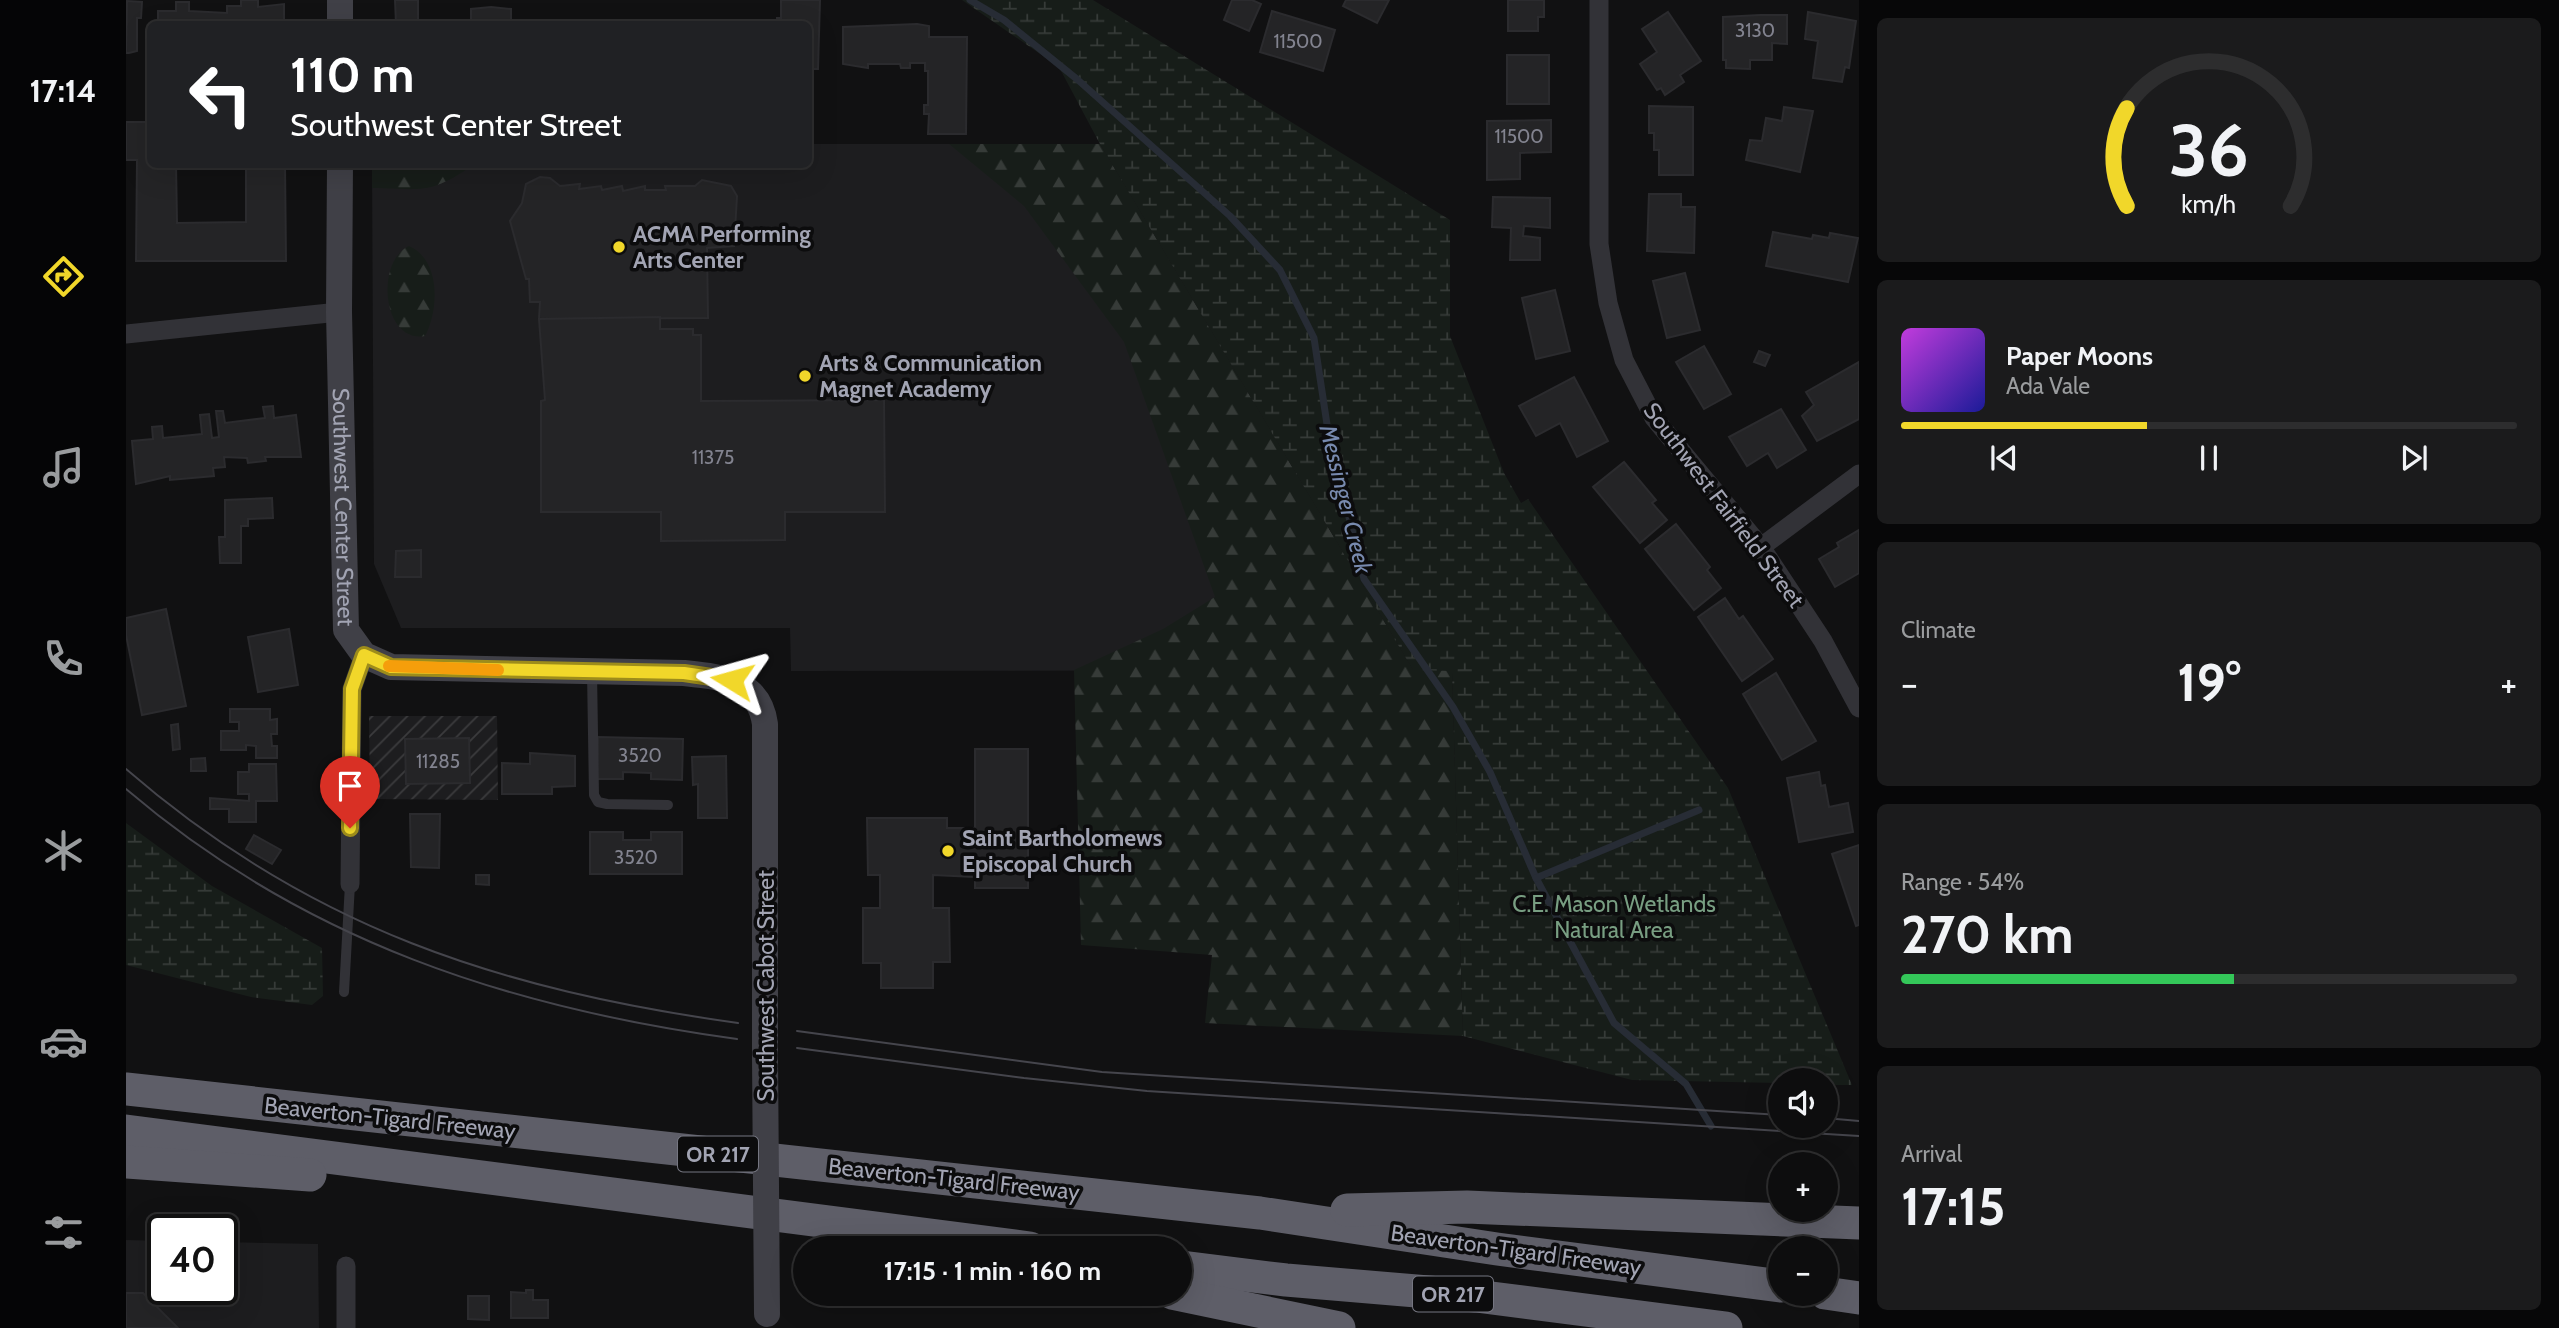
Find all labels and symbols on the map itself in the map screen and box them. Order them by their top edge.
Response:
house number: 3130 [1735,19,1775,42]
house number: 11500 [1273,30,1323,53]
house number: 11500 [1494,125,1544,148]
place label: ACMA Performing Arts Center [633,220,811,274]
marker: ACMA Performing Arts Center [611,239,627,255]
place label: Arts & Communication Magnet Academy [819,349,1042,403]
marker: Arts & Communication Magnet Academy [797,368,813,384]
street label: Southwest Center Street [327,387,360,627]
street label: Southwest Fairfield Street [1638,397,1810,613]
water label: Messinger Creek [1313,421,1379,577]
house number: 11375 [692,446,734,469]
position arrow [695,643,769,717]
house number: 3520 [618,744,662,767]
house number: 11285 [416,750,460,773]
pin [320,756,380,828]
place label: Saint Bartholomews Episcopal Church [962,824,1163,878]
marker: Saint Bartholomews Episcopal Church [940,843,956,859]
house number: 3520 [614,846,658,869]
street label: Southwest Cabot Street [752,870,780,1102]
park label: C.E. Mason Wetlands Natural Area [1512,890,1716,944]
street label: Beaverton-Tigard Freeway [263,1091,518,1145]
road number: OR 217 [678,1136,758,1172]
street label: Beaverton-Tigard Freeway [827,1152,1082,1206]
speed limit sign: 40 [147,1214,238,1305]
street label: Beaverton-Tigard Freeway [1389,1219,1644,1282]
road number: OR 217 [1413,1276,1493,1312]

